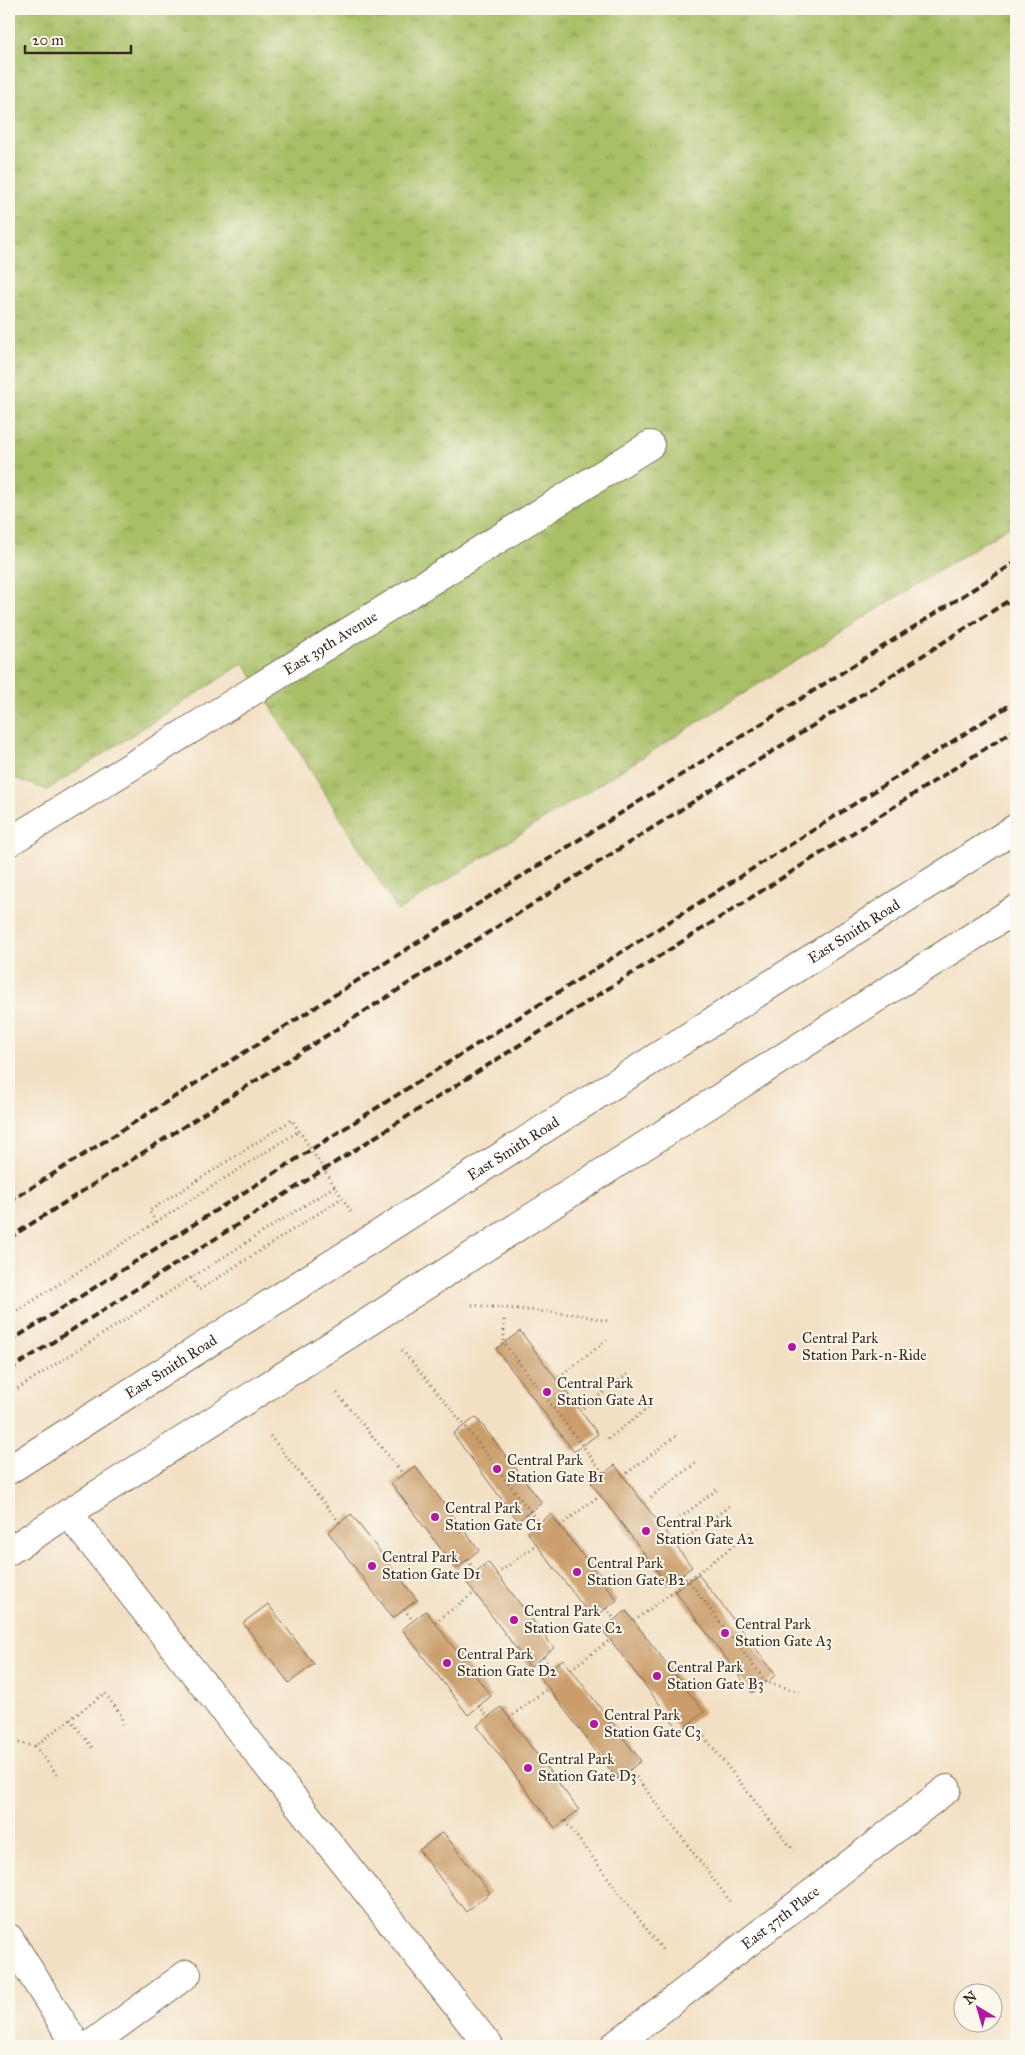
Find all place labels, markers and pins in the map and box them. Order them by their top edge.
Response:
place label: Central Park Station Park-n-Ride [802,1329,927,1364]
marker: Central Park Station Park-n-Ride [786,1341,798,1353]
place label: Central Park Station Gate A1 [557,1374,654,1409]
marker: Central Park Station Gate A1 [541,1386,553,1398]
place label: Central Park Station Gate B1 [507,1451,604,1486]
marker: Central Park Station Gate B1 [491,1463,503,1475]
place label: Central Park Station Gate C1 [445,1499,542,1534]
marker: Central Park Station Gate C1 [429,1511,441,1523]
place label: Central Park Station Gate A2 [656,1513,755,1548]
marker: Central Park Station Gate A2 [640,1525,652,1537]
place label: Central Park Station Gate D1 [382,1548,481,1583]
place label: Central Park Station Gate B2 [587,1554,686,1589]
marker: Central Park Station Gate D1 [366,1560,378,1572]
marker: Central Park Station Gate B2 [571,1566,583,1578]
place label: Central Park Station Gate C2 [524,1602,623,1637]
marker: Central Park Station Gate C2 [508,1614,520,1626]
place label: Central Park Station Gate A3 [735,1615,832,1650]
marker: Central Park Station Gate A3 [719,1627,731,1639]
place label: Central Park Station Gate D2 [457,1645,558,1680]
marker: Central Park Station Gate D2 [441,1657,453,1669]
place label: Central Park Station Gate B3 [667,1658,764,1693]
marker: Central Park Station Gate B3 [651,1670,663,1682]
place label: Central Park Station Gate C3 [604,1706,701,1741]
marker: Central Park Station Gate C3 [588,1718,600,1730]
place label: Central Park Station Gate D3 [538,1750,637,1785]
marker: Central Park Station Gate D3 [522,1762,534,1774]

